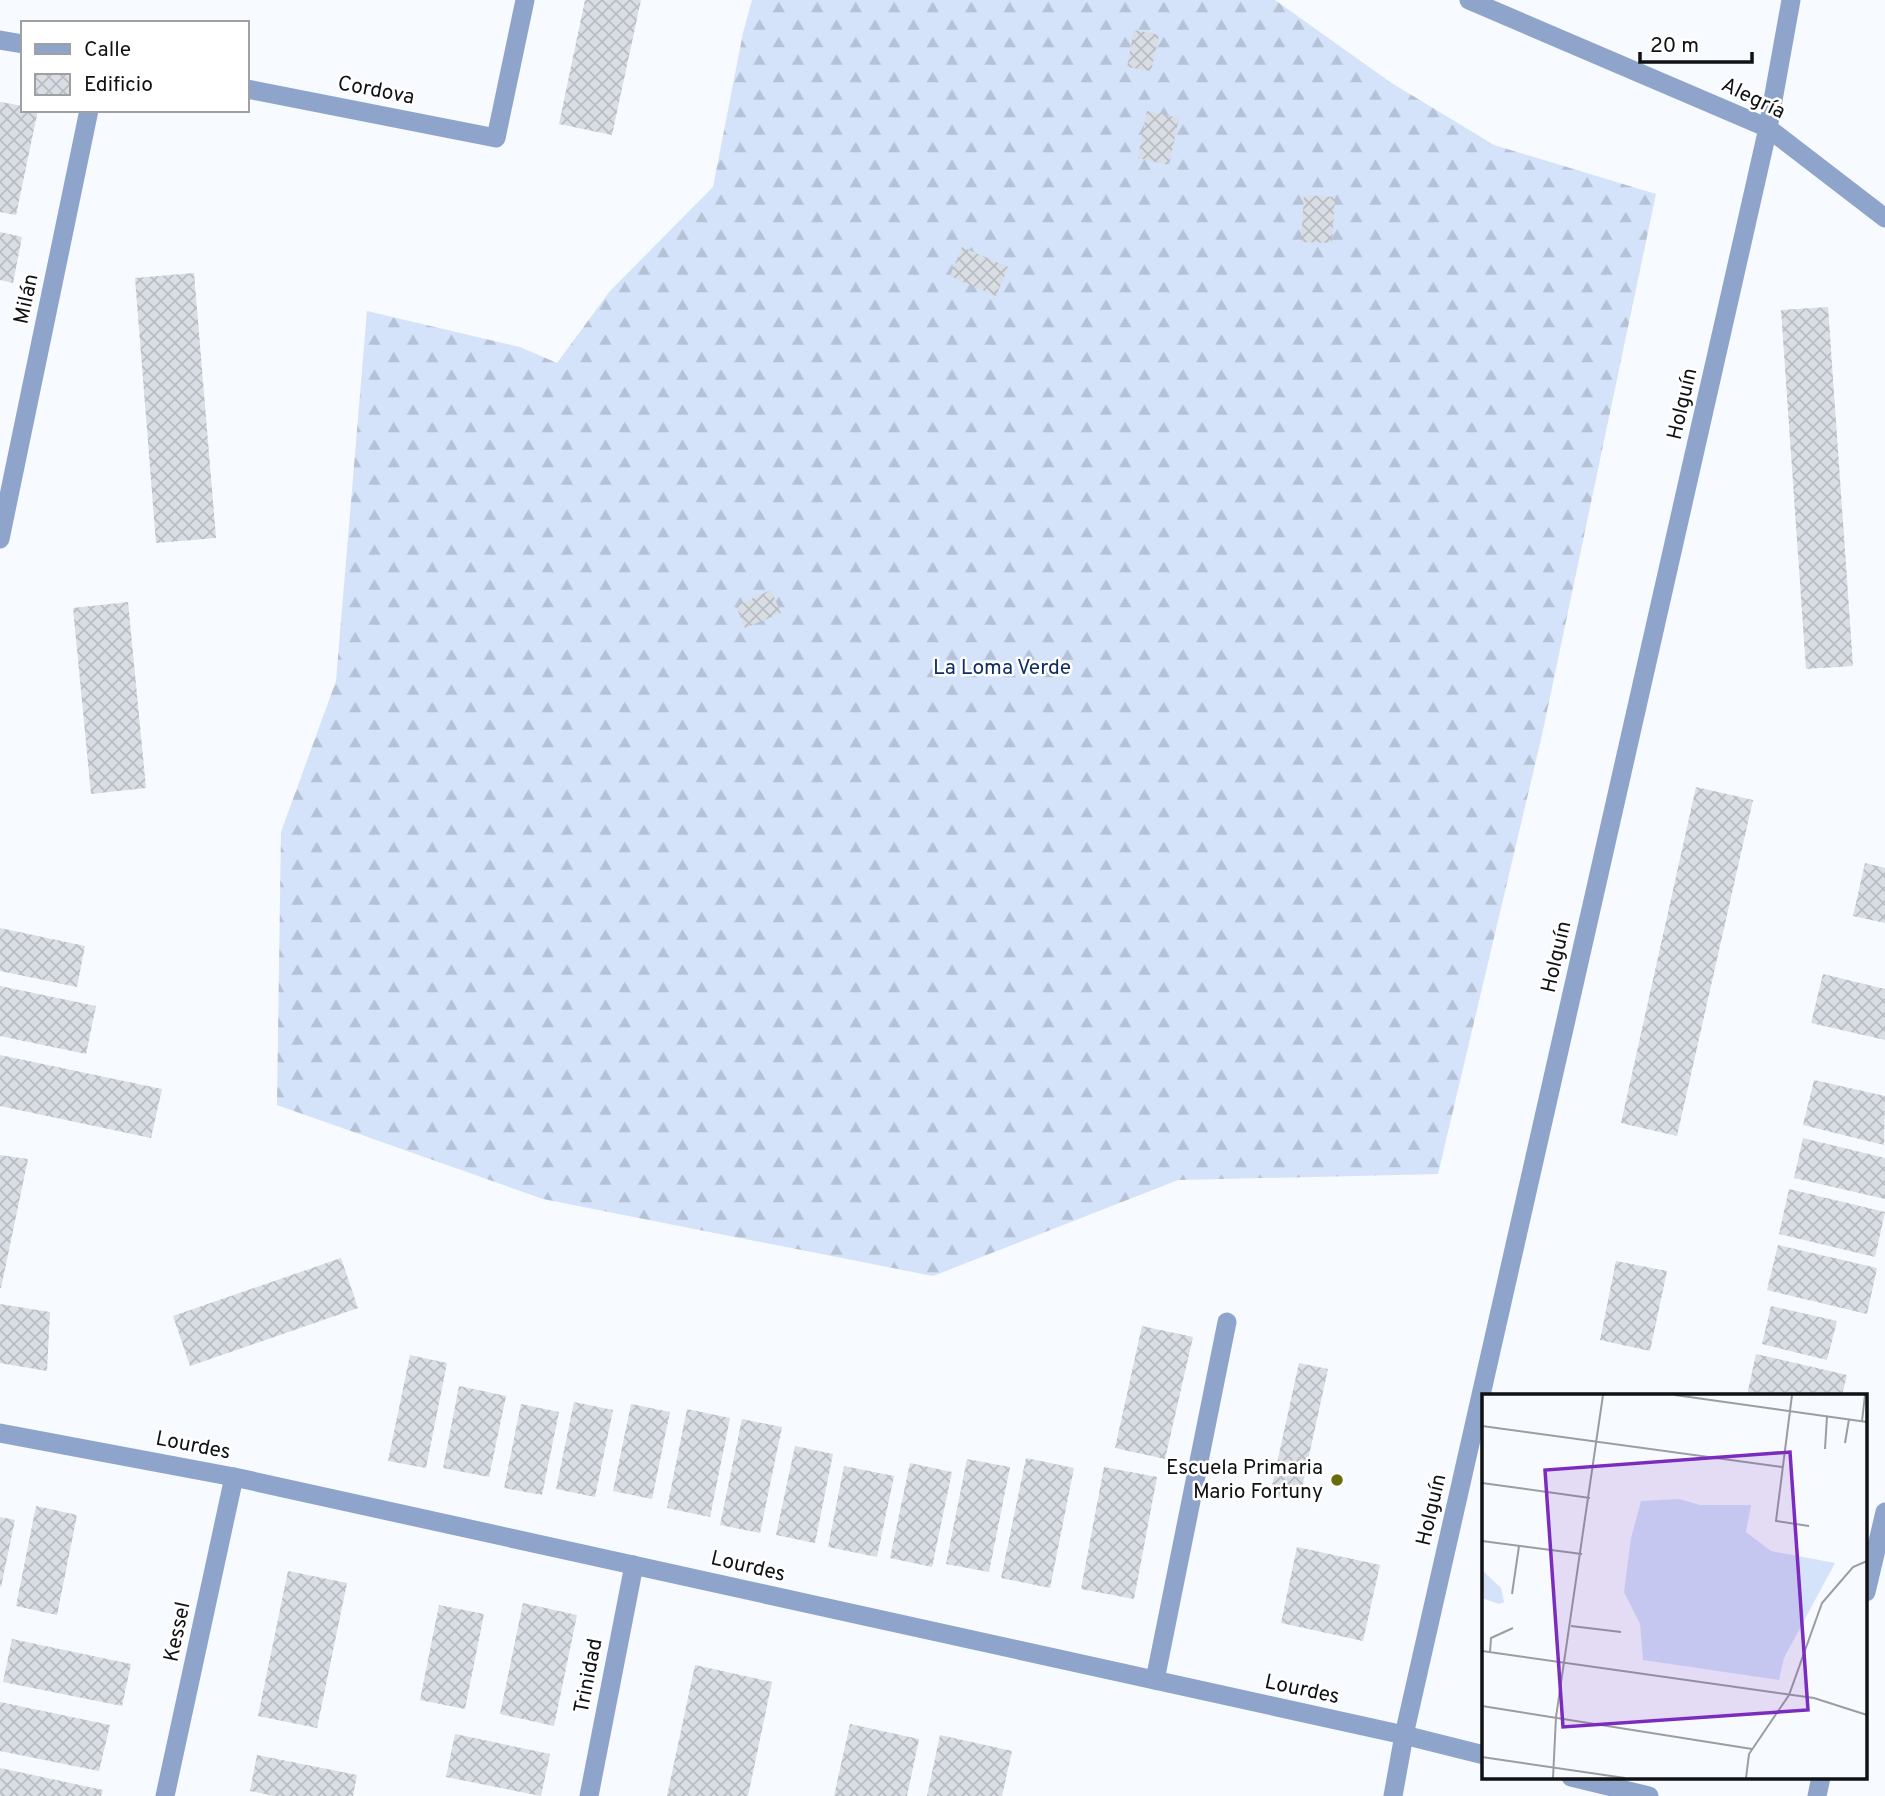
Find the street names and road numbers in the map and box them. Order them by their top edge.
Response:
street label: Cordova [335,70,417,112]
street label: Alegría [1717,72,1789,126]
street label: Milán [9,271,45,327]
street label: Holguín [1662,366,1704,442]
street label: Holguín [1536,919,1578,995]
street label: Lourdes [153,1426,233,1466]
street label: Holguín [1411,1472,1453,1548]
street label: Lourdes [708,1545,788,1589]
street label: Kessel [158,1599,198,1665]
street label: Trinidad [569,1636,609,1716]
street label: Lourdes [1262,1669,1342,1711]

